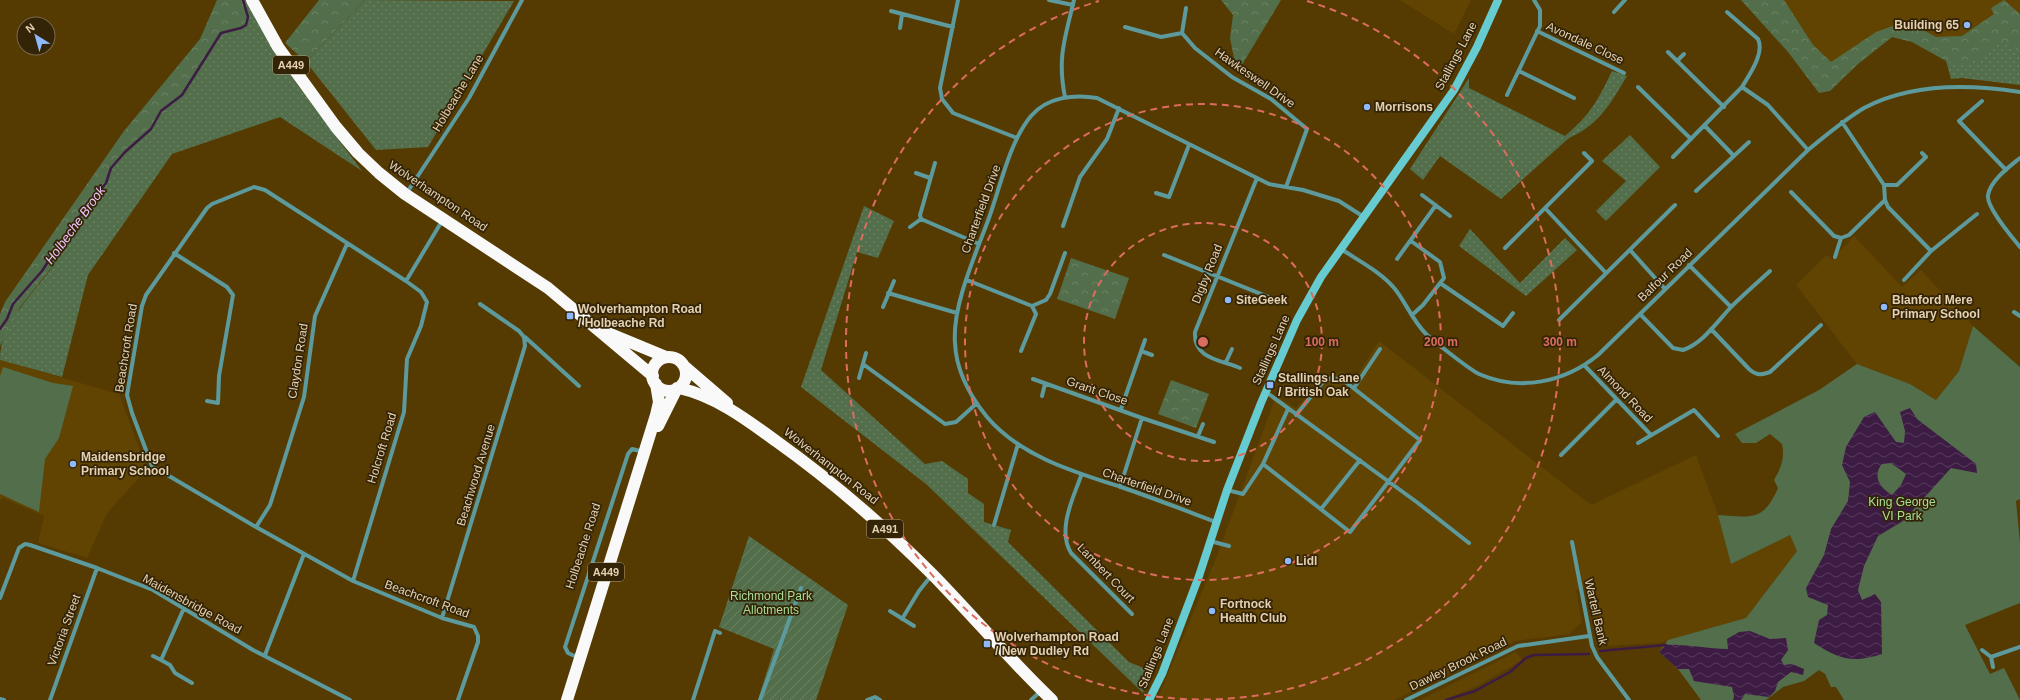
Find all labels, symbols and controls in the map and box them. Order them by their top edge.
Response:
north arrow [16,16,56,56]
place label: Building 65 [1894,18,1959,32]
street label: Stallings Lane [1432,19,1480,93]
street label: Avondale Close [1544,19,1626,67]
marker: Building 65 [1962,20,1972,30]
text: N [23,21,37,35]
street label: Hawkeswell Drive [1212,45,1298,111]
street label: Holbeache Lane [429,52,487,134]
road number: A449 [273,56,309,74]
place label: Morrisons [1375,100,1433,114]
marker: Morrisons [1362,102,1372,112]
street label: Wolverhampton Road [386,158,490,234]
street label: Charterfield Drive [958,162,1004,255]
water label: Holbeche Brook [42,182,109,267]
street label: Digby Road [1189,242,1225,306]
street label: Balfour Road [1635,246,1695,304]
place label: SiteGeek [1236,293,1288,307]
place label: Blanford Mere Primary School [1892,293,1980,321]
marker: SiteGeek [1223,295,1233,305]
place label: Wolverhampton Road / Holbeache Rd [578,302,702,330]
marker: Blanford Mere Primary School [1879,302,1889,312]
street label: Beachcroft Road [112,303,140,393]
marker: Wolverhampton Road / Holbeache Rd [565,311,575,321]
street label: Stallings Lane [1249,312,1293,387]
street label: Claydon Road [285,322,311,400]
centre of rings [1196,335,1210,349]
text: 100 m [1305,335,1339,349]
text: 200 m [1424,335,1458,349]
text: 300 m [1543,335,1577,349]
street label: Almond Road [1595,363,1655,425]
place label: Stallings Lane / British Oak [1278,371,1360,399]
street label: Grant Close [1064,374,1130,408]
marker: Stallings Lane / British Oak [1265,380,1275,390]
street label: Holcroft Road [365,411,399,485]
street label: Beachwood Avenue [454,422,498,528]
street label: Wolverhampton Road [781,425,881,507]
place label: Maidensbridge Primary School [81,450,169,478]
marker: Maidensbridge Primary School [68,459,78,469]
street label: Charterfield Drive [1101,465,1194,509]
park label: King George VI Park [1868,495,1936,523]
street label: Holbeache Road [563,501,603,591]
road number: A491 [867,520,903,538]
street label: Lambert Court [1074,541,1138,606]
place label: Lidl [1296,554,1317,568]
marker: Lidl [1283,556,1293,566]
road number: A449 [588,563,624,581]
street label: Maidensbridge Road [140,571,244,637]
street label: Beachcroft Road [383,577,471,621]
street label: Wartell Bank [1582,578,1611,647]
park label: Richmond Park Allotments [730,589,813,617]
street label: Victoria Street [45,592,84,668]
place label: Fortnock Health Club [1220,597,1287,625]
marker: Fortnock Health Club [1207,606,1217,616]
street label: Stallings Lane [1135,615,1177,691]
place label: Wolverhampton Road / New Dudley Rd [995,630,1119,658]
street label: Dawley Brook Road [1407,634,1509,694]
marker: Wolverhampton Road / New Dudley Rd [982,639,992,649]

